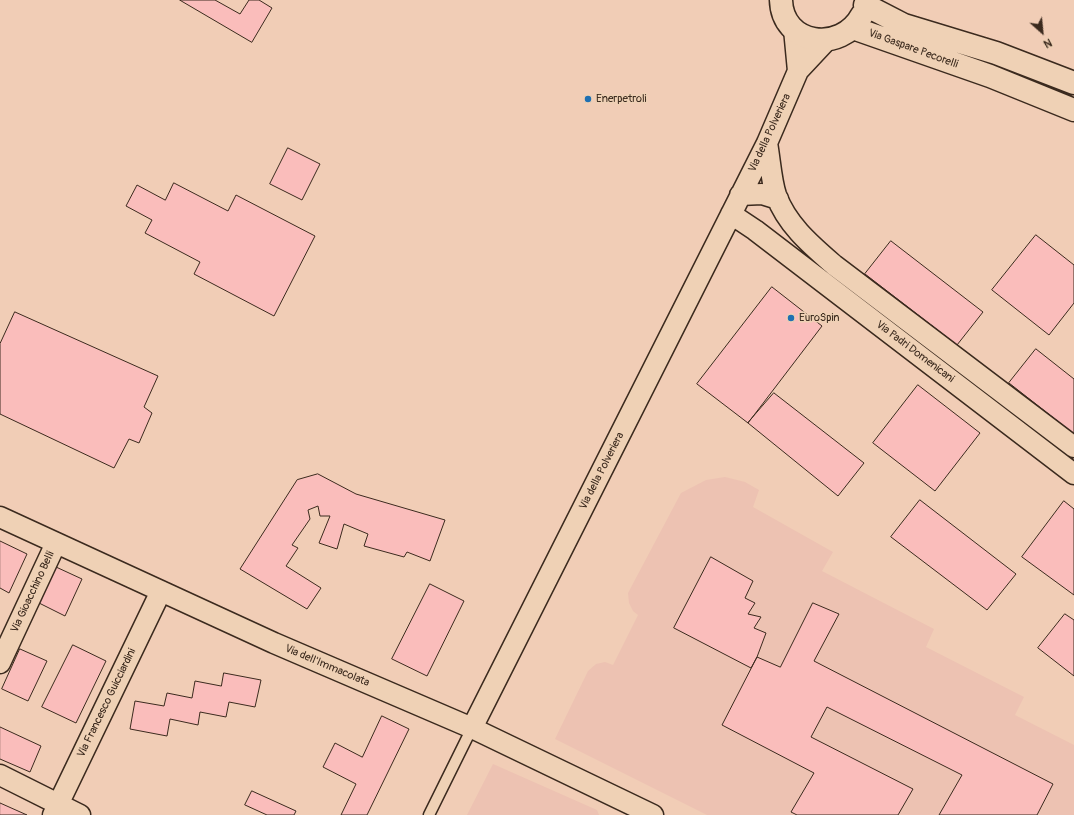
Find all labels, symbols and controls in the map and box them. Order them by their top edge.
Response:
north arrow [1022,12,1062,52]
street label: Via Gaspare Pecorelli [866,27,960,71]
text: N [1041,36,1054,51]
place label: Enerpetroli [596,92,647,106]
street label: Via della Polveriera [746,92,794,174]
marker: Enerpetroli [583,94,593,104]
place label: EuroSpin [799,311,840,325]
marker: EuroSpin [786,313,796,323]
street label: Via Padri Domenicani [873,318,957,386]
street label: Via della Polveriera [577,430,627,512]
street label: Via Gioacchino Belli [8,549,58,635]
street label: Via dell'Immacolata [283,642,371,690]
street label: Via Francesco Guicciardini [75,646,139,760]

